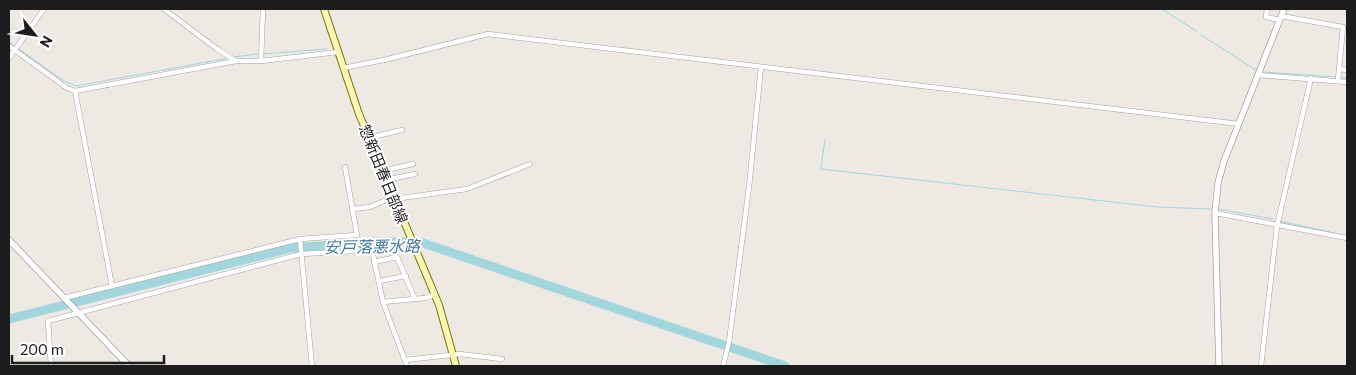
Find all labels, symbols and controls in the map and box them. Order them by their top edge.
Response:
north arrow [10,10,60,60]
text: N [37,33,57,51]
street label: 惣新田春日部線 [356,122,412,226]
water label: 安戸落悪水路 [324,236,422,256]
scale bar [12,332,165,364]
text: 200 m [20,340,64,358]

